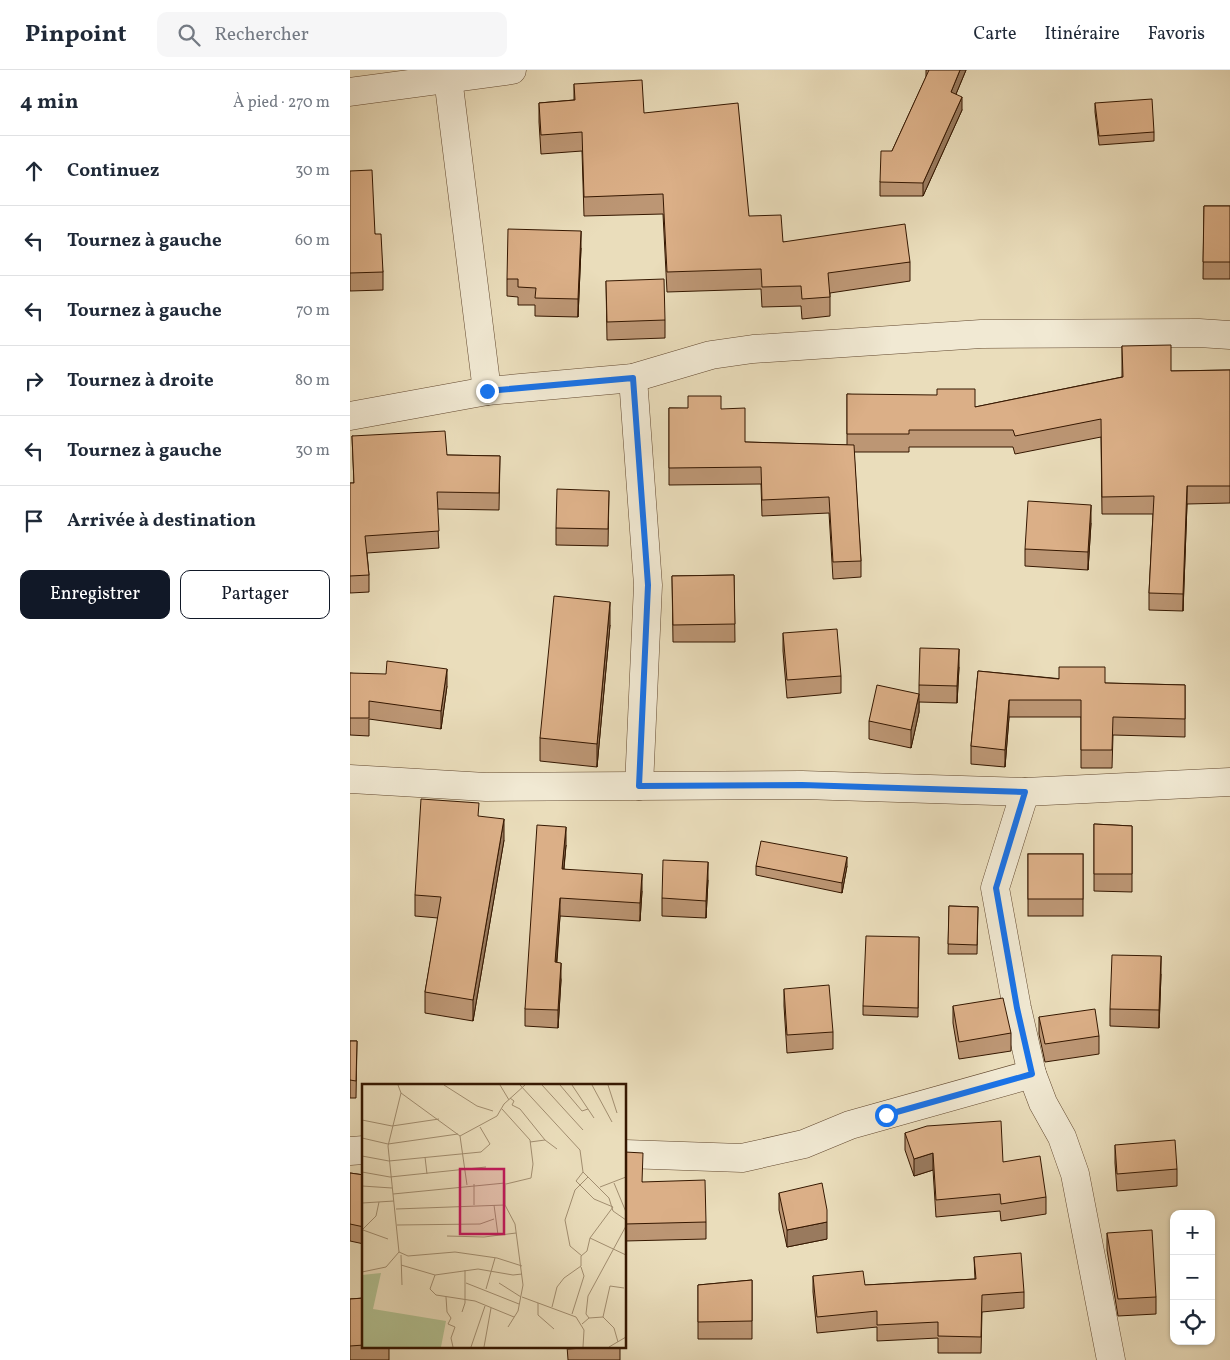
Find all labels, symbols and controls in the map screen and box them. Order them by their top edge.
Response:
search box [157,12,507,57]
text: Pinpoint [25,18,127,52]
icon: search [175,21,203,49]
text: Rechercher [215,22,309,48]
text: Carte [973,22,1016,47]
text: Itinéraire [1044,22,1120,47]
text: Favoris [1148,22,1205,47]
text: 4 min [20,88,79,117]
text: À pied · 270 m [233,92,330,114]
icon: ahead [20,157,48,185]
text: Continuez [67,158,159,184]
text: 30 m [295,160,330,182]
icon: left [20,227,48,255]
text: Tournez à gauche [67,228,222,254]
text: 60 m [295,230,330,252]
icon: left [20,297,48,325]
text: Tournez à gauche [67,298,222,324]
text: 70 m [296,300,330,322]
icon: right [20,367,48,395]
text: Tournez à droite [67,368,214,394]
text: 80 m [295,370,330,392]
route end [476,380,499,403]
icon: left [20,437,48,465]
text: Tournez à gauche [67,438,222,464]
text: 30 m [295,440,330,462]
icon: arrive [20,507,48,535]
text: Arrivée à destination [67,508,256,534]
button: Enregistrer [20,570,170,619]
button: Partager [180,570,330,619]
inset map [362,1084,626,1348]
route start [875,1104,898,1127]
map controls [1170,1210,1215,1345]
button: + [1170,1210,1215,1255]
button: − [1170,1255,1215,1300]
button: locate [1170,1300,1215,1345]

